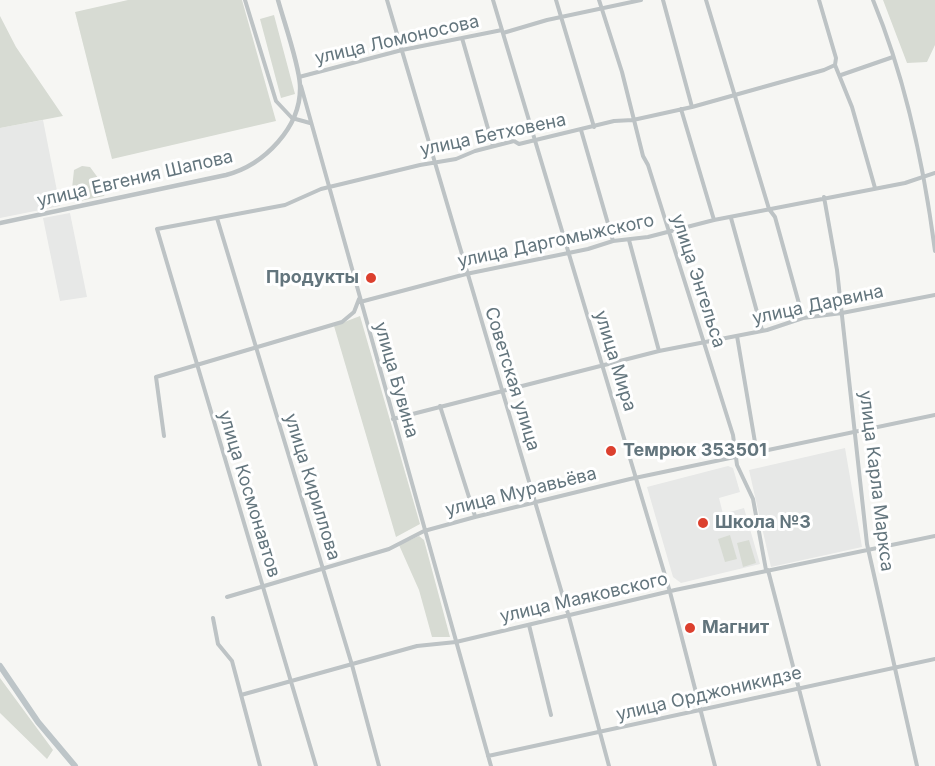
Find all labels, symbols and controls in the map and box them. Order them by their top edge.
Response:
street label: улица Ломоносова [313,11,481,69]
street label: улица Бетховена [418,109,568,161]
street label: улица Евгения Шапова [35,146,235,212]
street label: улица Даргомыжского [456,210,656,272]
street label: улица Энгельса [666,212,730,350]
place label: Продукты [266,267,359,289]
marker: Продукты [364,271,378,285]
street label: улица Дарвина [750,281,886,329]
street label: Советская улица [480,305,544,453]
street label: улица Мира [589,308,641,414]
street label: улица Бувина [369,320,423,440]
street label: улица Карла Маркса [854,389,898,573]
street label: улица Космонавтов [213,408,285,580]
street label: улица Кириллова [279,411,345,563]
place label: Темрюк 353501 [623,440,767,462]
marker: Темрюк 353501 [604,444,618,458]
street label: улица Муравьёва [443,463,599,521]
place label: Школа №3 [715,512,811,534]
marker: Школа №3 [696,516,710,530]
street label: улица Маяковского [498,568,670,628]
place label: Магнит [702,617,769,639]
marker: Магнит [683,621,697,635]
street label: улица Орджоникидзе [614,662,804,726]

